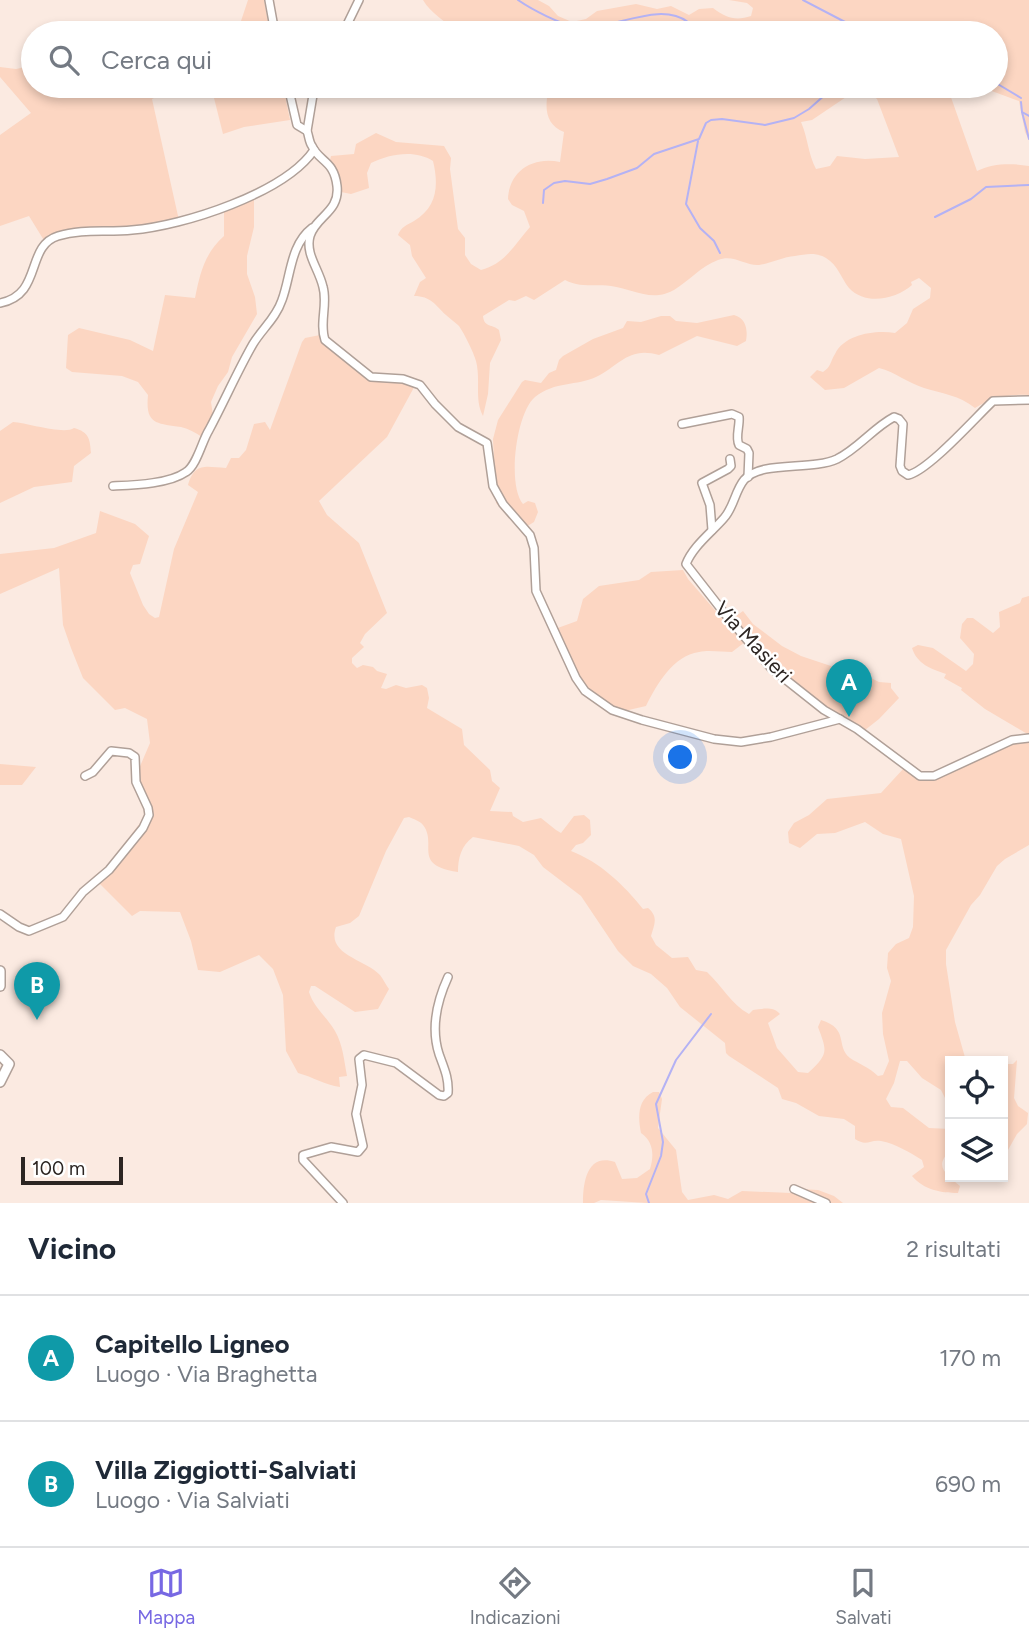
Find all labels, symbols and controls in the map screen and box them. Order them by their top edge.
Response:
search box [21,21,1008,98]
icon: search [45,41,83,79]
text: Cerca qui [101,44,212,76]
street label: Via Masieri [709,596,797,687]
pin: A [826,659,872,717]
your location [663,740,697,774]
pin: B [14,962,60,1020]
map controls [945,1056,1008,1182]
button: locate [945,1056,1008,1119]
button: layers [945,1119,1008,1182]
scale bar [21,1154,122,1186]
text: 100 m [32,1157,85,1180]
text: Vicino [28,1230,116,1267]
text: 2 risultati [906,1235,1001,1263]
text: Capitello Ligneo [95,1328,290,1360]
text: A [43,1344,59,1372]
text: 170 m [939,1344,1001,1372]
text: Luogo · Via Braghetta [95,1360,317,1388]
text: Villa Ziggiotti-Salviati [95,1454,357,1486]
text: B [44,1470,58,1498]
text: 690 m [935,1470,1001,1498]
text: Luogo · Via Salviati [95,1486,290,1514]
tab: Mappa [137,1564,195,1629]
tab: Indicazioni [470,1564,561,1629]
tab: Salvati [835,1564,892,1629]

